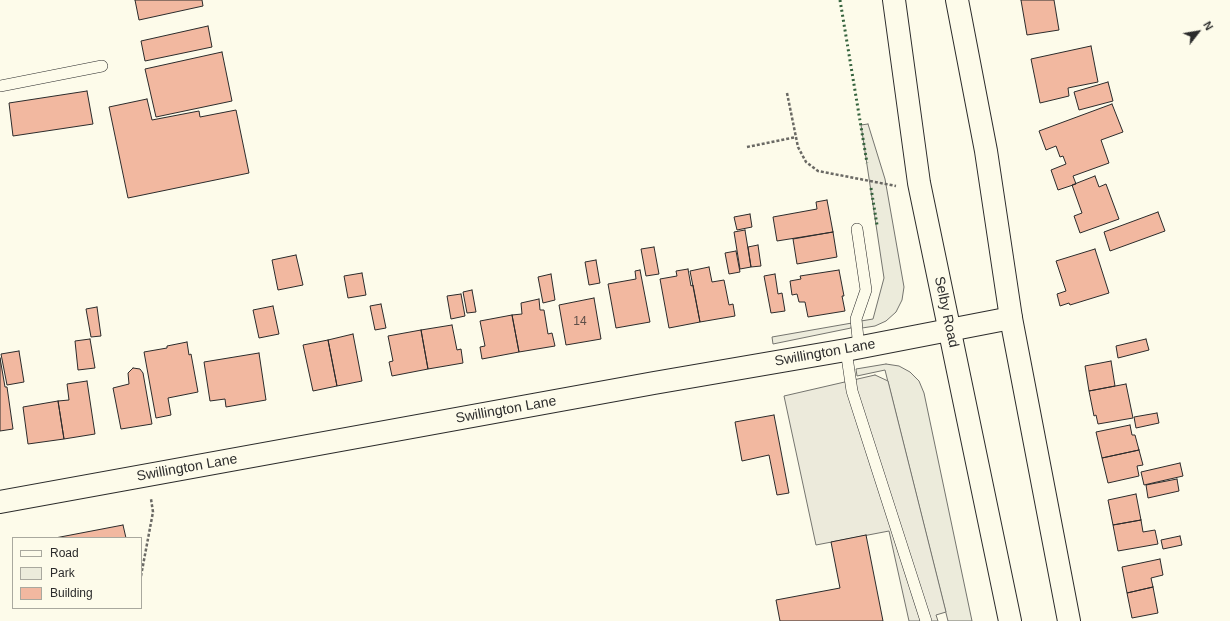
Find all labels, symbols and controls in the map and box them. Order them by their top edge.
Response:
north arrow [1178,12,1218,52]
text: N [1201,19,1215,32]
street label: Selby Road [930,275,962,349]
house number: 14 [573,315,587,329]
street label: Swillington Lane [773,336,877,370]
street label: Swillington Lane [454,393,558,427]
street label: Swillington Lane [135,451,239,485]
legend [12,537,142,609]
text: Road [50,546,79,560]
text: Park [50,566,75,580]
text: Building [50,586,93,600]

